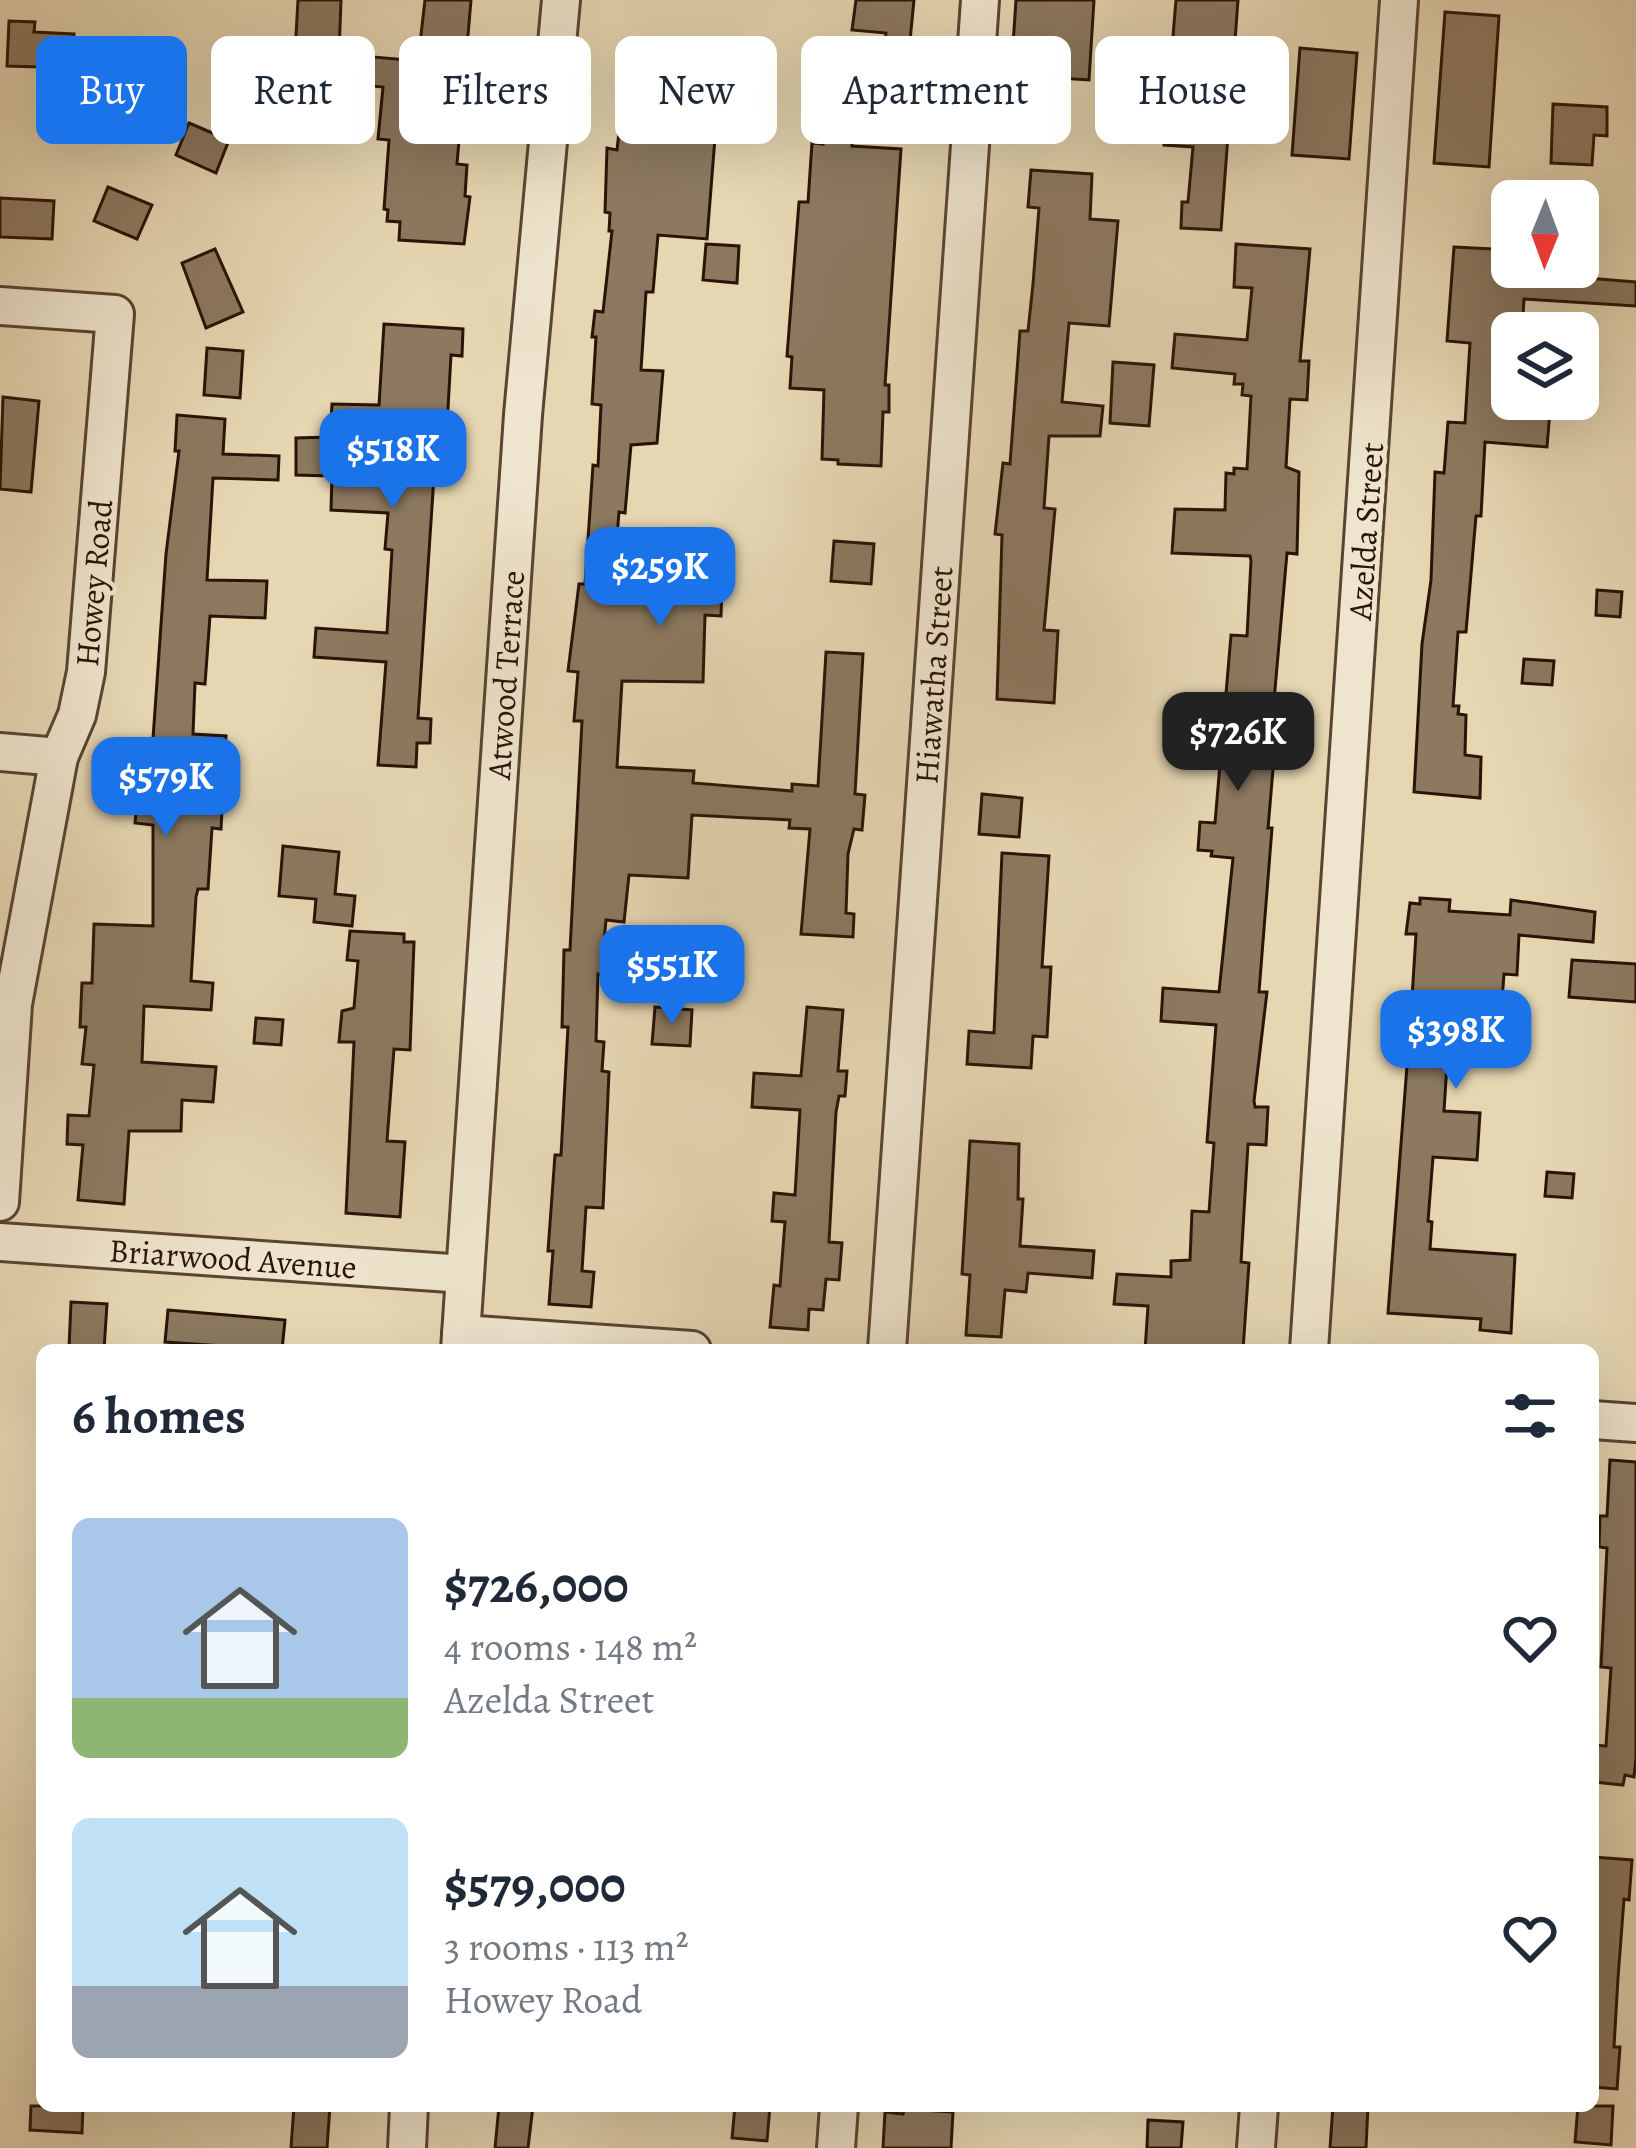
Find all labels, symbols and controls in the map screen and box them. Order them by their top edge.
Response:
chip: Buy [36,36,187,144]
chip: Rent [211,36,375,144]
chip: Filters [399,36,591,144]
chip: New [615,36,777,144]
chip: Apartment [801,36,1071,144]
chip: House [1095,36,1289,144]
north arrow [1491,180,1599,288]
map controls [1491,180,1599,420]
button: layers [1491,312,1599,420]
pin: $518K [309,409,477,511]
text: $518K [346,421,440,474]
street label: Azelda Street [1337,441,1394,622]
street label: Howey Road [64,497,123,668]
pin: $259K [576,527,744,629]
text: $259K [611,539,709,592]
street label: Hiawatha Street [903,564,964,785]
street label: Atwood Terrace [476,569,535,782]
pin: $726K [1154,692,1322,794]
text: $726K [1189,704,1287,757]
pin: $579K [82,737,250,839]
text: $579K [118,749,214,802]
pin: $551K [588,925,756,1027]
text: $551K [626,937,718,990]
pin: $398K [1372,990,1540,1092]
text: $398K [1407,1002,1505,1055]
street label: Briarwood Avenue [108,1227,358,1290]
text: 6 homes [72,1381,246,1451]
icon: filters [1497,1383,1563,1449]
text: $726,000 [444,1550,629,1620]
icon: home [168,1566,312,1710]
icon: heart [1497,1605,1563,1671]
text: 4 rooms · 148 m² [444,1620,697,1673]
text: Azelda Street [444,1673,654,1726]
text: $579,000 [444,1850,626,1920]
icon: home [168,1866,312,2010]
icon: heart [1497,1905,1563,1971]
text: 3 rooms · 113 m² [444,1920,689,1973]
text: Howey Road [444,1973,642,2026]

